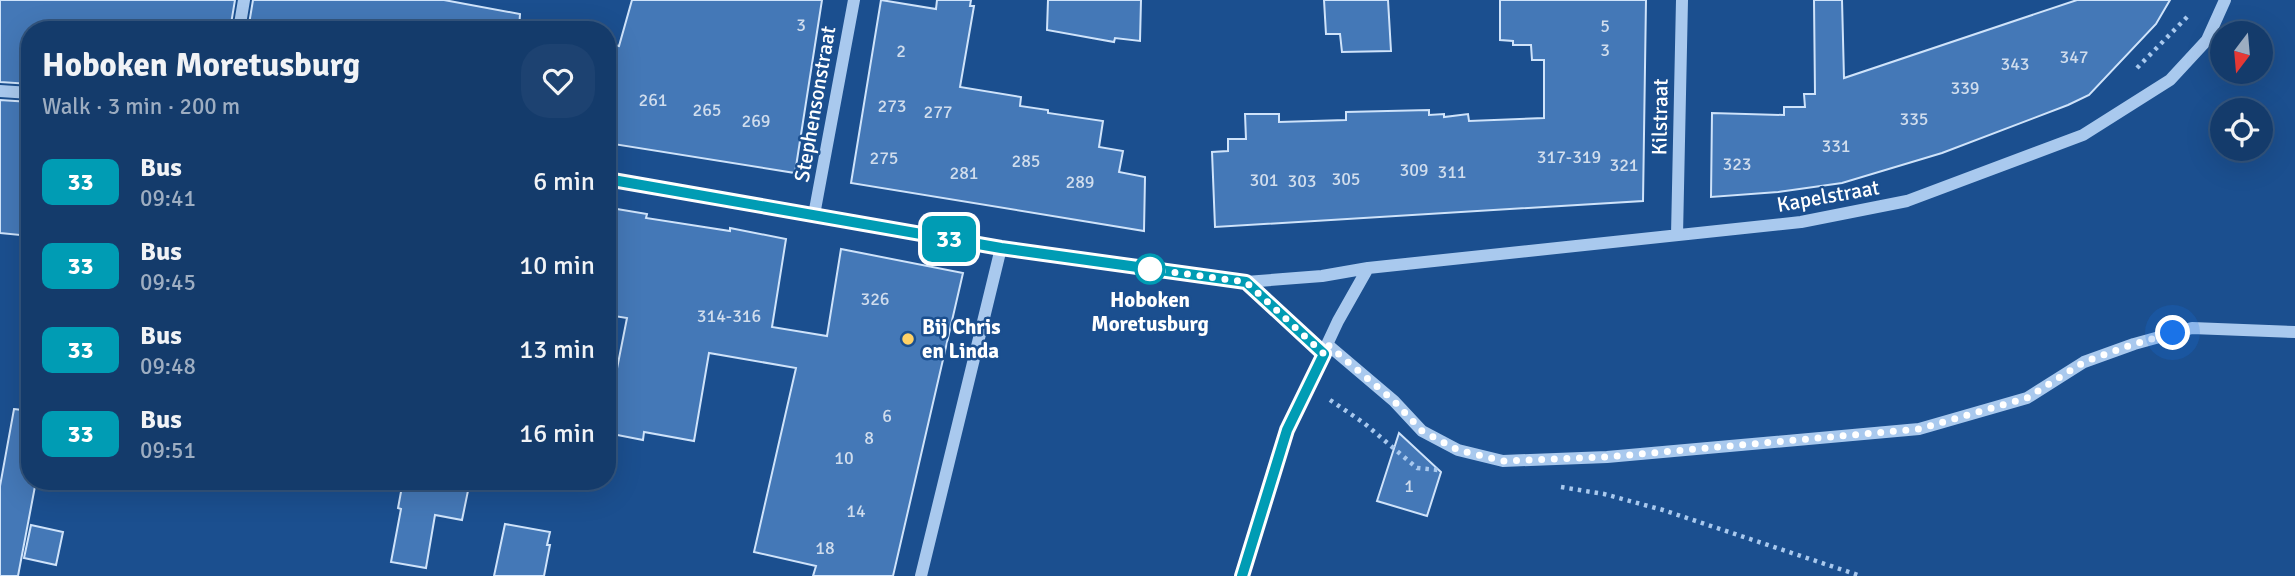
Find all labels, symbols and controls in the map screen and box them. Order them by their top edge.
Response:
house number: 3 [796,14,806,36]
house number: 5 [1600,15,1610,37]
north arrow [2210,21,2273,84]
map controls [2210,21,2273,161]
street label: Stephensonstraat [788,24,842,184]
house number: 3 [1600,39,1610,61]
house number: 2 [896,40,906,62]
button: heart [521,44,595,118]
text: Hoboken Moretusburg [42,45,360,86]
house number: 347 [2059,46,2089,68]
house number: 343 [2000,53,2030,75]
house number: 339 [1950,77,1980,99]
street label: Kilstraat [1646,78,1674,156]
house number: 261 [638,89,668,111]
text: Walk · 3 min · 200 m [42,92,240,121]
house number: 273 [877,95,907,117]
button: locate [2210,98,2273,161]
house number: 265 [692,99,722,121]
house number: 277 [923,101,953,123]
house number: 335 [1899,108,1929,130]
house number: 269 [741,110,771,132]
house number: 331 [1821,135,1851,157]
house number: 317-319 [1537,146,1601,168]
house number: 275 [869,147,899,169]
house number: 285 [1011,150,1041,172]
text: Bus [140,152,182,184]
house number: 323 [1722,153,1752,175]
house number: 321 [1609,154,1639,176]
house number: 309 [1399,159,1429,181]
house number: 311 [1437,161,1467,183]
house number: 281 [949,162,979,184]
text: 6 min [533,166,595,198]
text: 33 [68,167,93,197]
house number: 305 [1331,168,1361,190]
house number: 301 [1249,169,1279,191]
house number: 303 [1287,170,1317,192]
house number: 289 [1065,171,1095,193]
street label: Kapelstraat [1775,174,1881,218]
text: 09:41 [140,184,196,213]
line badge: 33 [918,216,981,262]
text: 33 [936,224,962,254]
text: Bus [140,236,182,268]
text: 10 min [519,250,595,282]
text: 33 [68,251,93,281]
marker: Hoboken Moretusburg [1135,254,1165,284]
text: 09:45 [140,268,196,297]
place label: Hoboken Moretusburg [1091,287,1209,337]
house number: 326 [860,288,890,310]
house number: 314-316 [697,305,761,327]
place label: Bij Chris en Linda [922,314,1001,364]
your location [2155,315,2190,350]
text: Bus [140,320,182,352]
marker: Bij Chris en Linda [900,331,916,347]
text: 13 min [519,334,595,366]
text: 33 [68,335,93,365]
text: 09:48 [140,352,196,381]
text: Bus [140,404,182,436]
house number: 6 [882,405,892,427]
text: 16 min [519,418,595,450]
text: 33 [68,419,93,449]
house number: 8 [864,427,874,449]
text: 09:51 [140,436,196,465]
house number: 10 [834,447,854,469]
house number: 1 [1404,475,1414,497]
house number: 14 [846,500,866,522]
house number: 18 [815,537,835,559]

